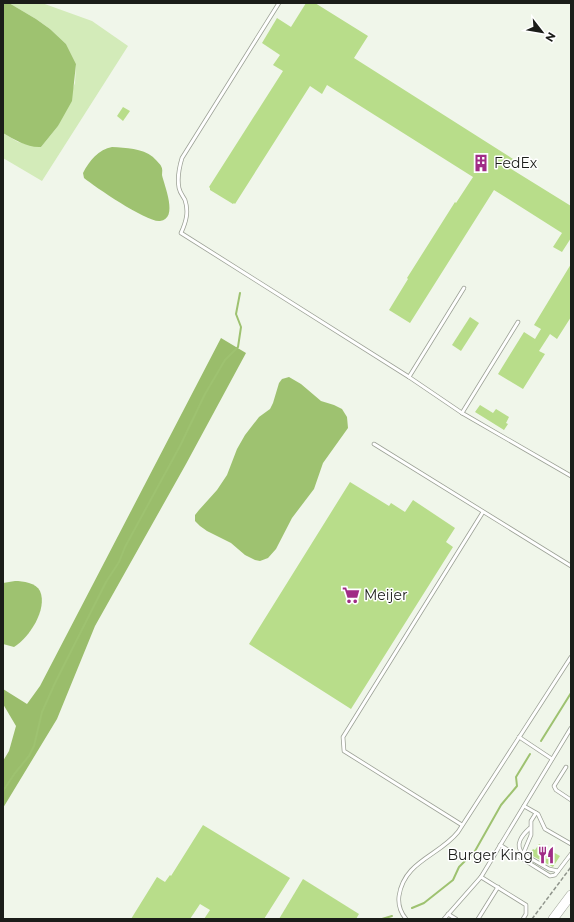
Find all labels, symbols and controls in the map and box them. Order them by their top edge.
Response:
north arrow [522,12,562,52]
text: N [542,30,559,45]
building icon: FedEx [471,153,491,173]
place label: FedEx [494,154,538,172]
supermarket icon: Meijer [341,585,361,605]
place label: Meijer [364,586,408,604]
restaurant icon: Burger King [536,845,556,865]
place label: Burger King [447,846,533,864]

